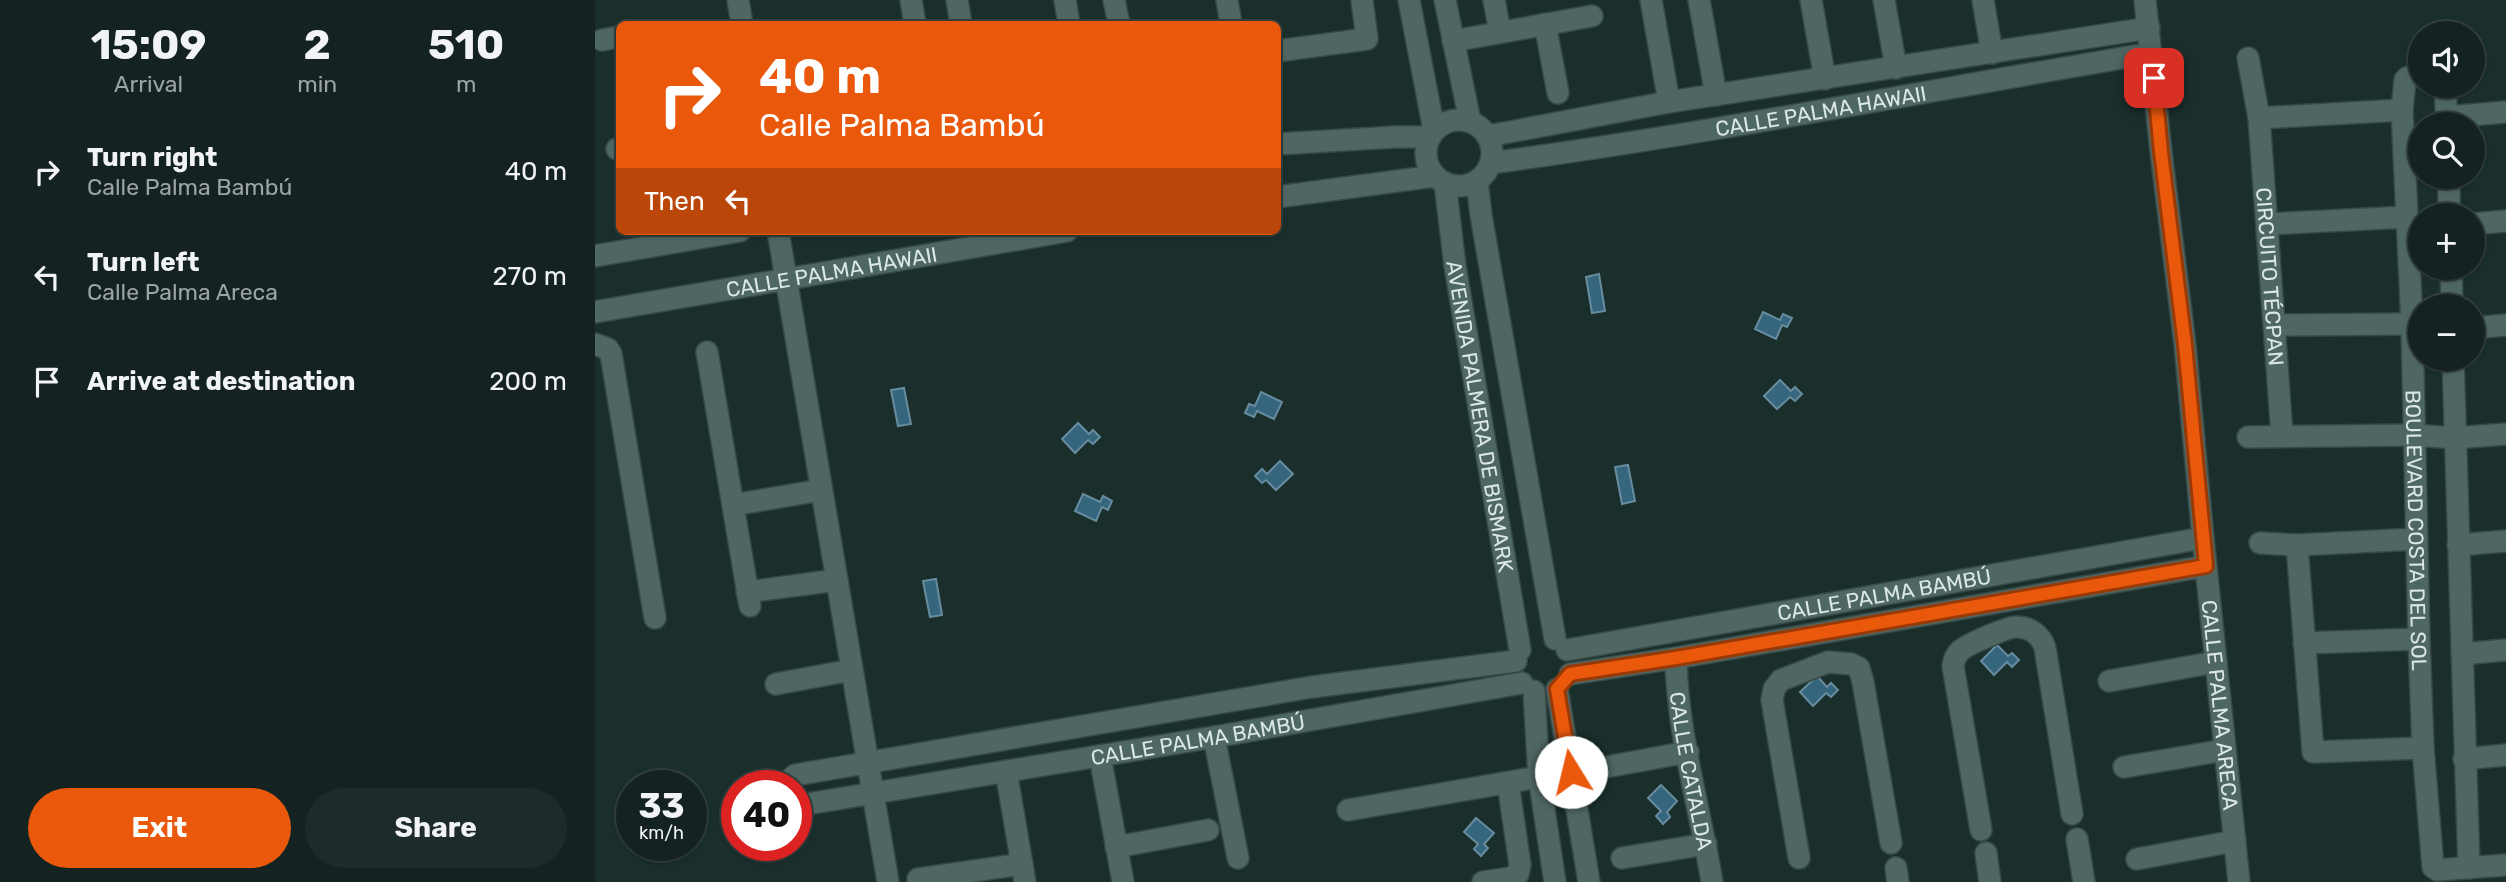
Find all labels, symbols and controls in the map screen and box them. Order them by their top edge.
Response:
text: 15:09 [91,20,207,70]
text: 2 [304,20,331,70]
text: 510 [428,20,504,70]
map controls [2408,21,2485,371]
button: sound [2408,21,2485,98]
text: 40 m [759,47,881,105]
pin [2124,48,2184,108]
icon: right [644,49,735,140]
icon: arrive [2135,59,2173,97]
text: Arrival [114,70,183,98]
text: min [297,70,337,98]
text: m [456,70,476,98]
street label: CALLE PALMA HAWAII [1713,80,1928,141]
text: Calle Palma Bambú [759,106,1045,144]
button: search [2408,112,2485,189]
text: Turn right [87,142,217,173]
icon: right [28,153,66,191]
text: 40 m [505,156,567,187]
text: Calle Palma Bambú [87,173,292,201]
icon: left [719,182,757,220]
text: Then [644,186,705,217]
street label: CIRCUITO TÉCPAN [2252,187,2289,367]
button: + [2408,203,2485,280]
street label: CALLE PALMA HAWAII [724,241,939,302]
text: Turn left [87,247,199,278]
icon: left [28,258,66,296]
street label: AVENIDA PALMERA DE BISMARK [1442,259,1519,574]
text: 270 m [492,261,567,292]
text: Calle Palma Areca [87,278,278,306]
button: − [2408,294,2485,371]
icon: arrive [28,363,66,401]
text: Arrive at destination [87,366,355,397]
text: 200 m [489,366,567,397]
street label: BOULEVARD COSTA DEL SOL [2401,390,2433,671]
street label: CALLE PALMA BAMBÚ [1775,563,1993,625]
street label: CALLE PALMA ARECA [2197,599,2244,811]
street label: CALLE CATALDA [1665,690,1718,852]
street label: CALLE PALMA BAMBÚ [1089,709,1307,770]
position arrow [1534,735,1608,809]
speed limit sign: 40 [721,770,812,861]
text: 33 [638,785,685,827]
button: Exit [28,788,291,868]
button: Share [305,788,567,868]
text: km/h [639,822,684,844]

